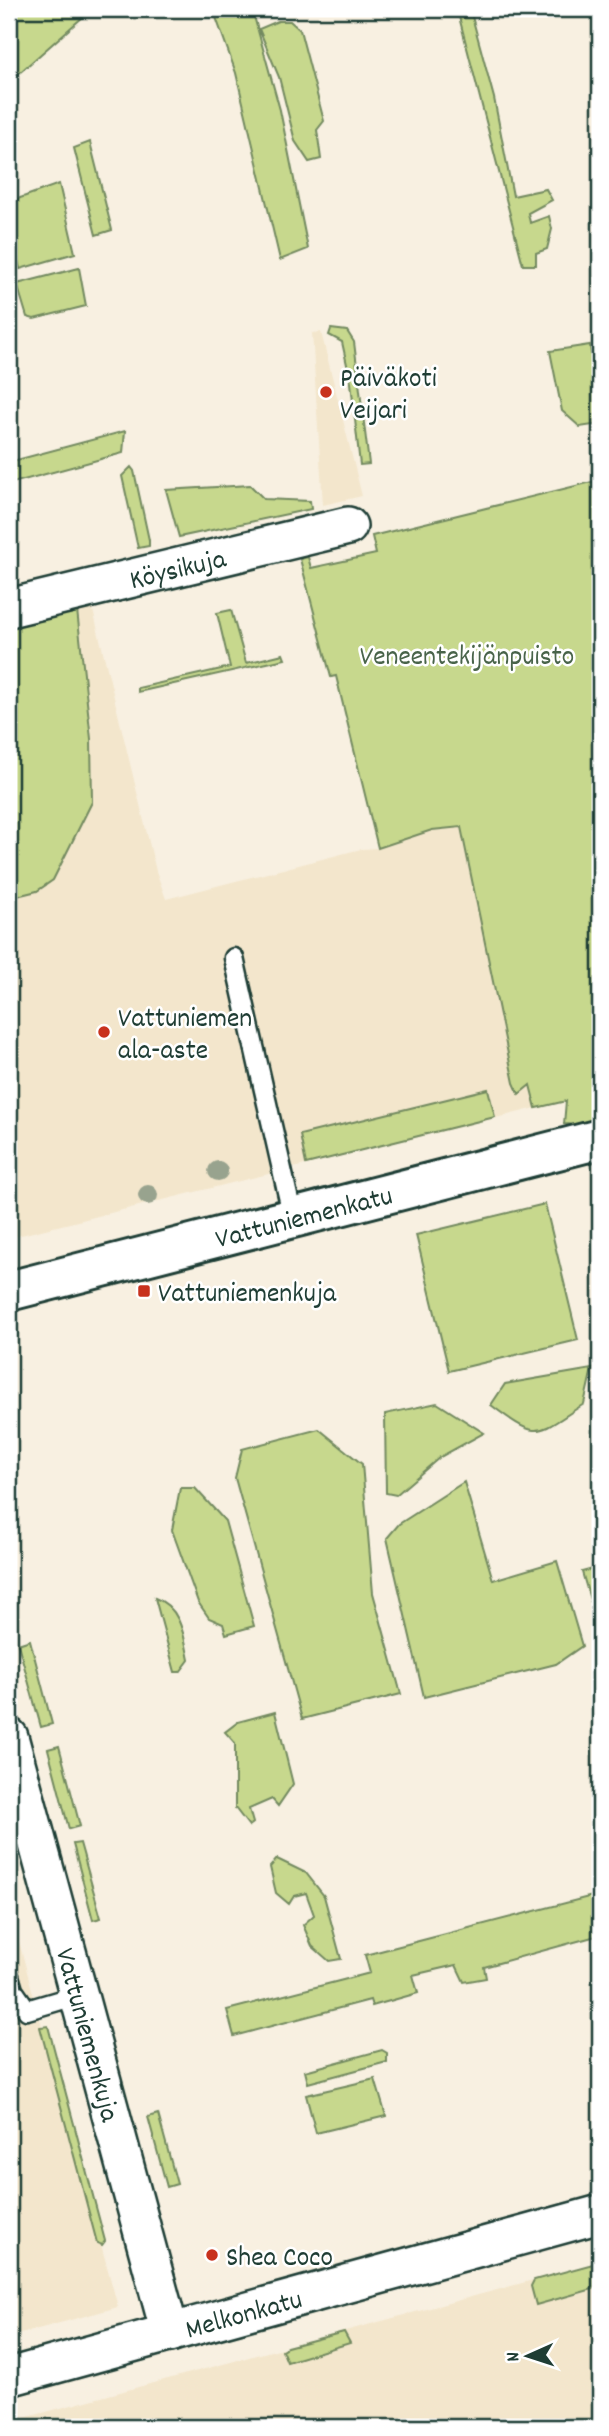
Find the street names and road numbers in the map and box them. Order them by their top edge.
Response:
street label: Köysikuja [126,541,231,603]
street label: Vattuniemenkatu [212,1178,397,1262]
street label: Vattuniemenkuja [42,1944,127,2128]
street label: Melkonkatu [182,2282,307,2352]

